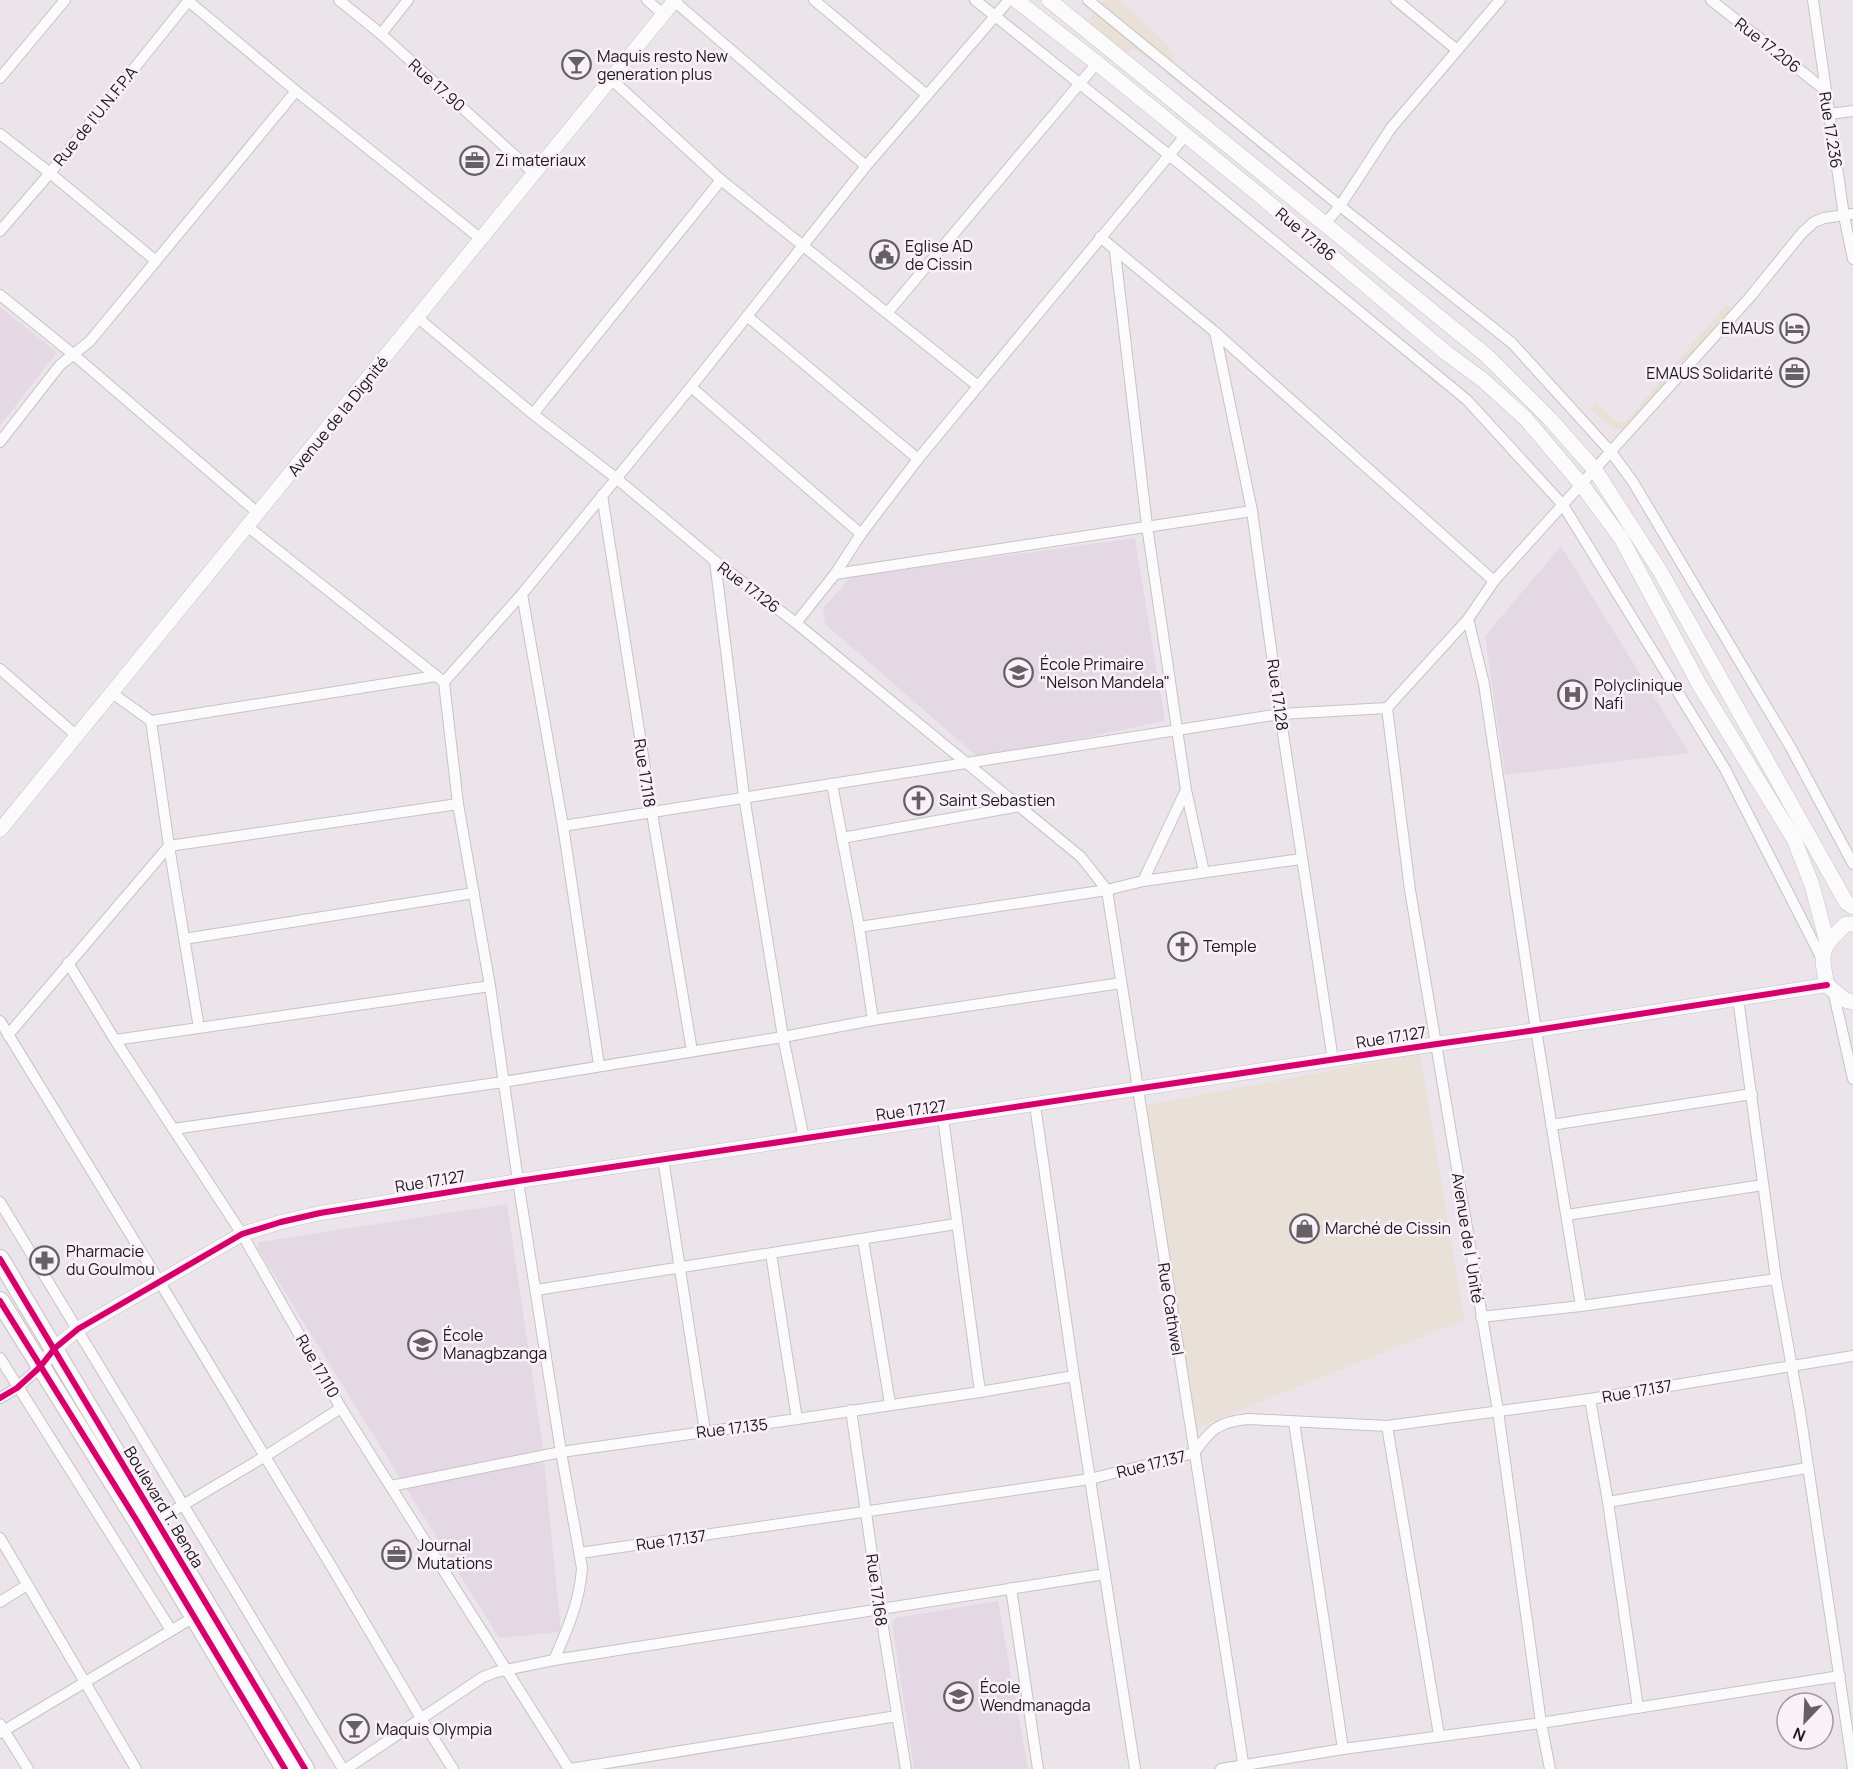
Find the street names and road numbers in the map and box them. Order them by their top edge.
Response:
street label: Rue 17.206 [1730,12,1806,78]
street label: Rue 17.90 [404,54,470,116]
street label: Rue de l'U.N.F.P.A [48,62,142,170]
street label: Rue 17.236 [1814,90,1848,170]
street label: Rue 17.186 [1271,202,1341,266]
street label: Avenue de la Dignité [283,351,393,481]
street label: Rue 17.126 [713,556,785,618]
street label: Rue 17.128 [1262,658,1294,732]
street label: Rue 17.118 [629,737,661,809]
street label: Rue 17.127 [1354,1021,1428,1053]
street label: Rue 17.127 [874,1094,948,1126]
street label: Rue 17.127 [393,1165,467,1197]
street label: Avenue de l´Unité [1447,1171,1489,1305]
street label: Rue Cathwel [1153,1261,1189,1357]
street label: Rue 17.110 [291,1330,345,1402]
street label: Rue 17.137 [1600,1374,1674,1408]
street label: Rue 17.135 [695,1413,769,1443]
street label: Boulevard T. Benda [119,1442,209,1572]
street label: Rue 17.137 [1114,1445,1188,1483]
street label: Rue 17.137 [635,1524,707,1556]
street label: Rue 17.168 [861,1552,893,1628]

